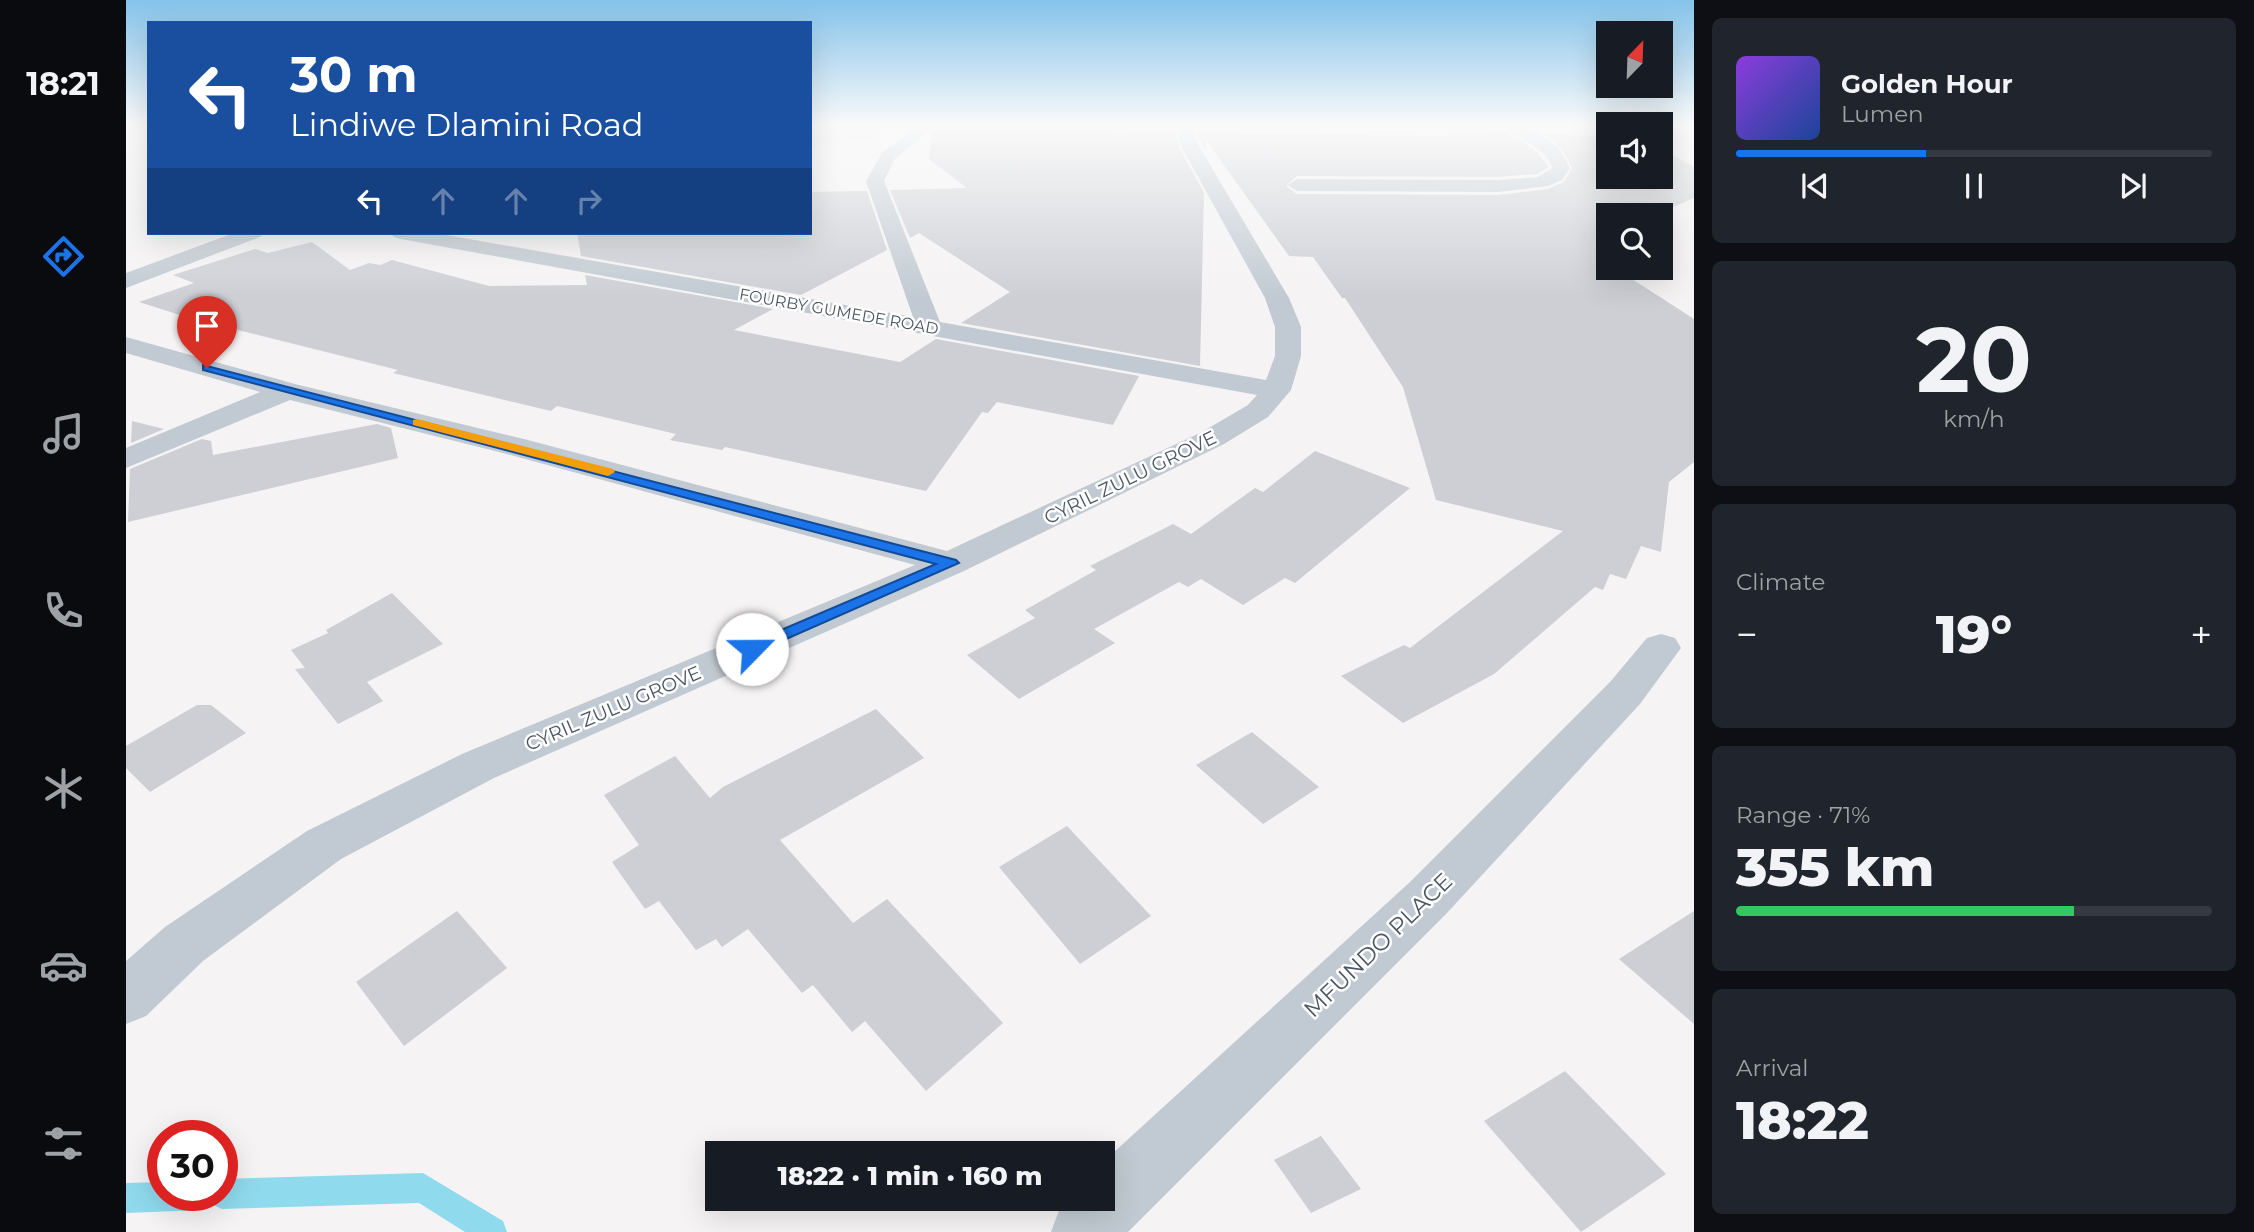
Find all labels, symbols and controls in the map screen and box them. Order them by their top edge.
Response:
north arrow [1596,21,1673,98]
map controls [1596,21,1673,280]
text: 30 m [290,45,418,104]
icon: left [175,49,266,140]
text: 18:21 [26,64,100,103]
text: Golden Hour [1841,68,2013,100]
text: Lumen [1841,100,1924,128]
text: Lindiwe Dlamini Road [290,105,644,144]
button: sound [1596,112,1673,189]
icon: previous [1796,167,1834,205]
icon: pause [1955,167,1993,205]
icon: next [2114,167,2152,205]
icon: left [351,182,389,220]
icon: ahead [424,182,462,220]
icon: ahead [497,182,535,220]
icon: right [570,182,608,220]
button: search [1596,203,1673,280]
icon: directions [39,232,88,281]
street label: FOURBY GUMEDE ROAD [738,285,940,338]
pin [177,296,237,368]
text: 20 [1916,304,2032,415]
icon: arrive [188,307,226,345]
text: km/h [1943,405,2005,433]
icon: music [39,409,88,458]
street label: CYRIL ZULU GROVE [1040,426,1220,529]
text: Climate [1736,568,1825,596]
icon: phone [39,586,88,635]
text: 19° [1936,603,2012,666]
text: − [1736,611,1758,658]
text: + [2190,611,2212,658]
position arrow [715,612,789,686]
street label: CYRIL ZULU GROVE [522,661,705,756]
icon: climate [39,764,88,813]
text: Range · 71% [1736,801,1870,829]
text: 355 km [1736,836,1934,899]
street label: MFUNDO PLACE [1298,867,1458,1023]
icon: car [39,941,88,990]
text: Arrival [1736,1054,1809,1082]
text: 18:22 [1736,1089,1869,1152]
icon: filters [39,1119,88,1168]
speed limit sign: 30 [147,1120,238,1211]
text: 18:22 · 1 min · 160 m [778,1160,1042,1192]

